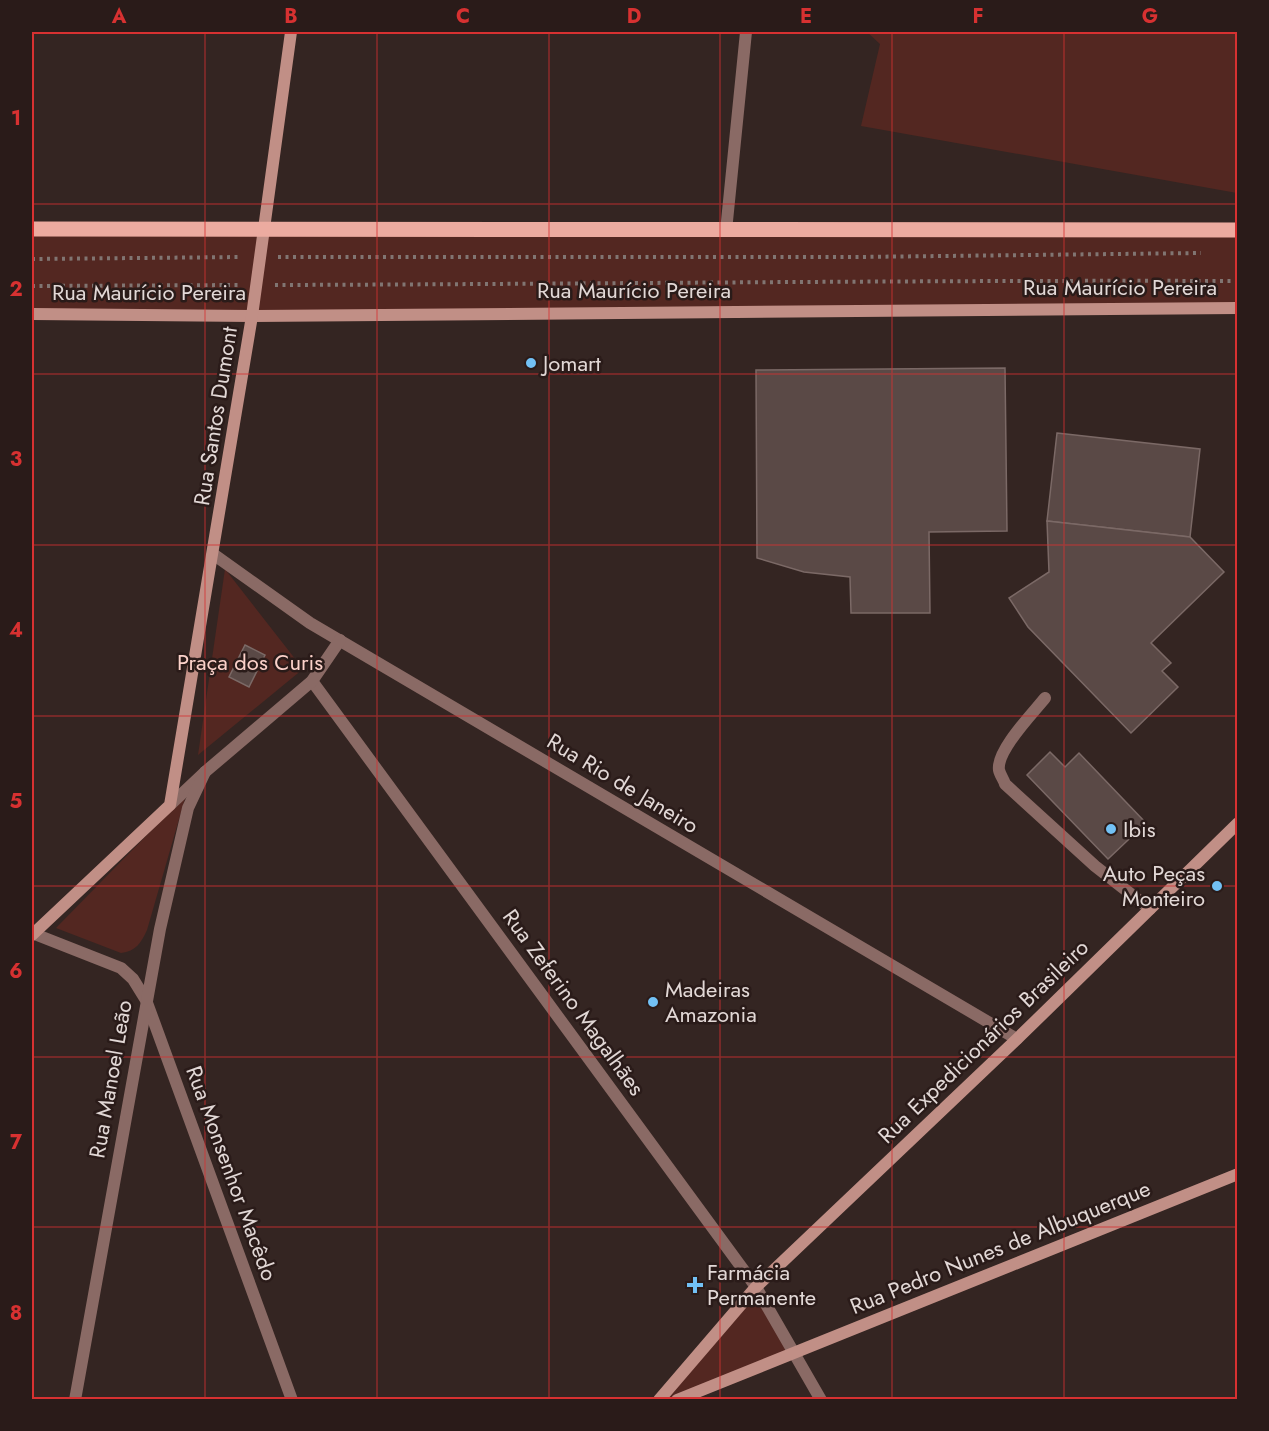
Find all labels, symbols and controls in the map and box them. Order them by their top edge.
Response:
text: A [111,2,127,31]
text: B [284,2,298,31]
text: C [456,2,470,31]
text: D [627,2,641,31]
text: E [800,2,812,31]
text: F [972,2,984,31]
text: G [1142,2,1158,31]
text: 1 [11,104,21,133]
street label: Rua Maurício Pereira [1023,271,1217,303]
street label: Rua Maurício Pereira [537,274,731,306]
text: 2 [9,275,23,304]
street label: Rua Maurício Pereira [52,276,246,308]
street label: Rua Santos Dumont [185,324,245,508]
place label: Jomart [540,347,602,379]
marker: Jomart [524,356,538,370]
text: 3 [10,445,22,474]
text: 4 [9,616,23,645]
park label: Praça dos Curis [177,646,323,678]
street label: Rua Rio de Janeiro [541,725,705,841]
text: 5 [10,787,23,816]
place label: Ibis [1123,813,1156,845]
marker: Ibis [1104,822,1118,836]
place label: Auto Peças Monteiro [1103,857,1205,914]
marker: Auto Peças Monteiro [1210,879,1224,893]
street label: Rua Zeferino Magalhães [495,902,653,1102]
street label: Rua Expedicionários Brasileiro [870,932,1096,1150]
text: 6 [9,957,23,986]
place label: Madeiras Amazonia [665,973,757,1030]
marker: Madeiras Amazonia [646,995,660,1009]
street label: Rua Manoel Leão [80,997,140,1161]
street label: Rua Monsenhor Macêdo [178,1061,286,1285]
text: 7 [10,1128,23,1157]
street label: Rua Pedro Nunes de Albuquerque [845,1172,1155,1322]
place label: Farmácia Permanente [707,1256,816,1313]
marker: Farmácia Permanente [688,1278,702,1292]
text: 8 [10,1299,22,1328]

